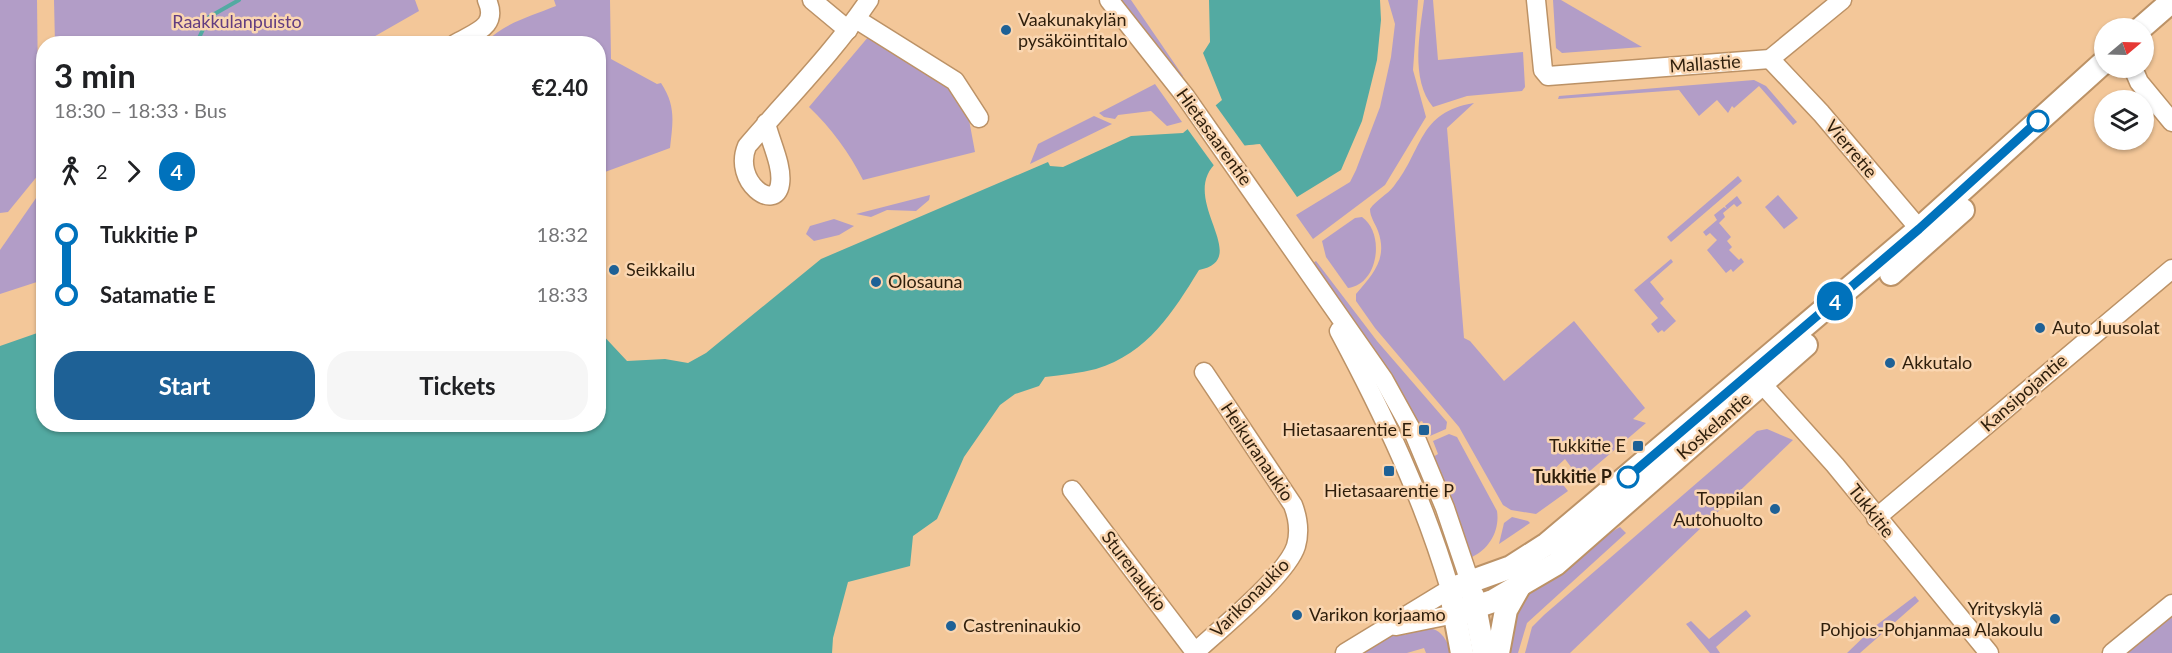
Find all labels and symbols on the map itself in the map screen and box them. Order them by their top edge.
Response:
place label: Vaakunakylän pysäköintitalo [1018,8,1128,51]
park label: Raakkulanpuisto [172,10,302,32]
north arrow [2094,18,2154,78]
marker: Vaakunakylän pysäköintitalo [999,23,1013,37]
street label: Mallastie [1669,50,1741,76]
street label: Hietasaarentie [1172,84,1257,189]
unlabelled marker [2027,110,2049,132]
street label: Vierretie [1821,115,1882,182]
place label: Seikkailu [626,258,695,280]
marker: Seikkailu [607,263,621,277]
place label: Olosauna [888,270,962,292]
marker: Olosauna [869,275,883,289]
line badge: 4 [1816,282,1854,320]
place label: Auto Juusolat [2052,316,2160,338]
marker: Auto Juusolat [2033,321,2047,335]
street label: Kansipojantie [1976,349,2071,436]
place label: Akkutalo [1902,351,1972,373]
marker: Akkutalo [1883,356,1897,370]
street label: Koskelantie [1672,387,1755,463]
street label: Heikuranaukio [1217,398,1299,505]
place label: Hietasaarentie E [1282,418,1412,440]
marker: Hietasaarentie E [1417,423,1431,437]
place label: Tukkitie E [1549,434,1626,456]
marker: Tukkitie E [1631,439,1645,453]
marker: Hietasaarentie P [1382,464,1396,478]
place label: Tukkitie P [1532,465,1612,487]
marker: Tukkitie P [1617,466,1639,488]
place label: Hietasaarentie P [1324,479,1454,501]
street label: Tukkitie [1844,479,1900,542]
place label: Toppilan Autohuolto [1673,487,1763,530]
marker: Toppilan Autohuolto [1768,502,1782,516]
street label: Sturenaukio [1098,526,1172,615]
street label: Varikonaukio [1205,553,1293,641]
place label: Yrityskylä Pohjois-Pohjanmaa Alakoulu [1820,597,2043,640]
place label: Varikon korjaamo [1309,603,1446,625]
marker: Varikon korjaamo [1290,608,1304,622]
marker: Yrityskylä Pohjois-Pohjanmaa Alakoulu [2048,612,2062,626]
place label: Castreninaukio [963,614,1081,636]
marker: Castreninaukio [944,619,958,633]

